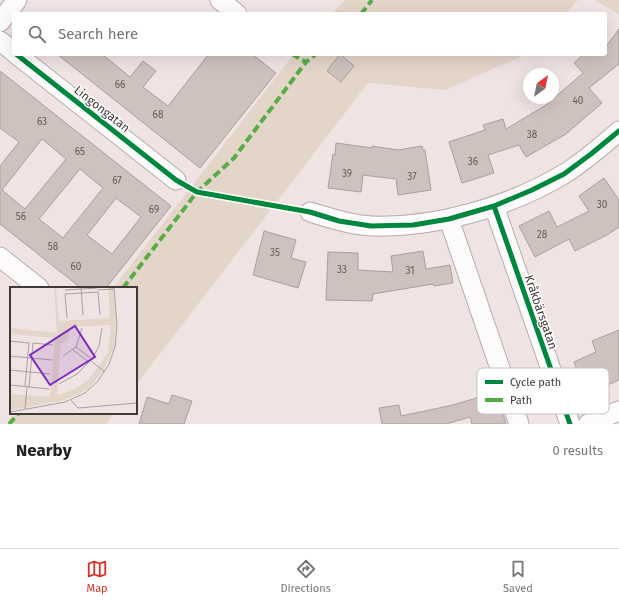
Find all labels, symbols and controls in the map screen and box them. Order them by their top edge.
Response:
search box [12,12,607,56]
icon: search [26,23,48,45]
text: Search here [58,25,138,43]
north arrow [523,68,559,104]
house number: 66 [115,79,125,91]
street label: Lingongatan [71,83,133,135]
house number: 40 [573,95,584,107]
house number: 68 [153,109,164,121]
house number: 63 [37,116,47,128]
house number: 38 [527,129,538,141]
house number: 65 [75,146,85,158]
house number: 36 [468,156,478,168]
house number: 39 [342,168,352,180]
house number: 37 [407,171,417,183]
house number: 67 [112,175,122,187]
house number: 30 [597,199,608,211]
house number: 69 [149,204,159,216]
house number: 56 [16,211,26,223]
house number: 28 [537,229,548,241]
house number: 58 [48,241,59,253]
house number: 35 [270,247,280,259]
house number: 60 [71,261,82,273]
house number: 33 [337,264,347,276]
house number: 31 [405,265,415,277]
street label: Kråkbärsgatan [522,273,560,351]
inset map [10,287,137,414]
legend [477,368,609,414]
text: Cycle path [510,376,561,389]
text: Path [510,394,532,407]
text: Nearby [16,440,71,461]
text: 0 results [552,443,603,458]
tab: Map [86,558,108,595]
tab: Directions [280,558,331,595]
tab: Saved [503,558,533,595]

